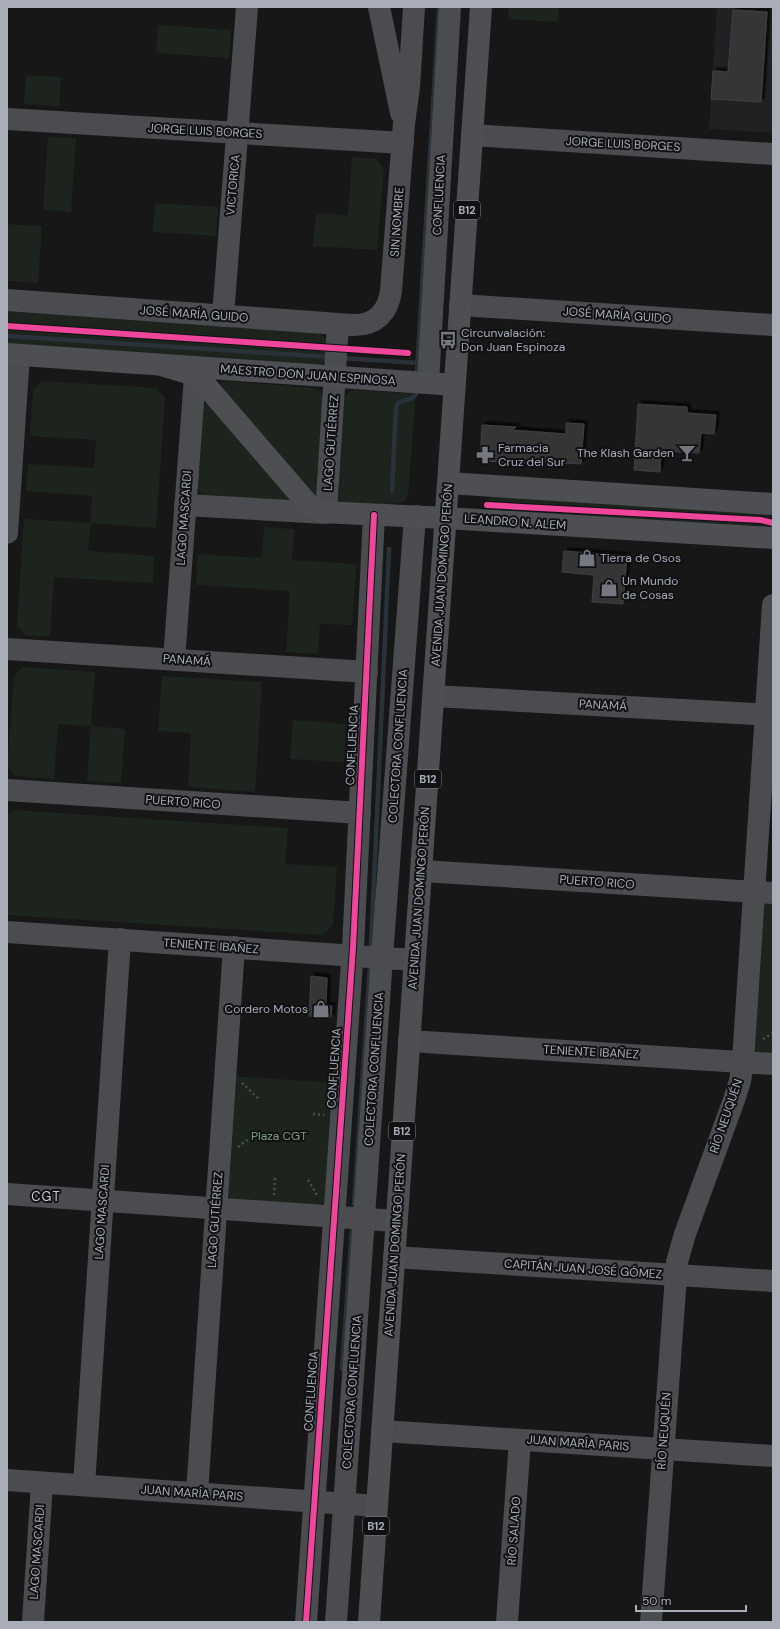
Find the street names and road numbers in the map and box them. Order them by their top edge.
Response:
street label: JORGE LUIS BORGES [147,120,263,142]
street label: JORGE LUIS BORGES [565,133,681,155]
street label: VICTORICA [222,154,244,216]
street label: CONFLUENCIA [429,154,449,236]
street label: SIN NOMBRE [387,186,407,258]
road number: B12 [454,201,480,219]
street label: JOSÉ MARÍA GUIDO [139,302,249,326]
street label: JOSÉ MARÍA GUIDO [562,303,672,327]
street label: MAESTRO DON JUAN ESPINOSA [220,361,396,389]
street label: LAGO GUTIÉRREZ [320,394,342,492]
street label: LAGO MASCARDI [173,470,195,566]
street label: AVENIDA JUAN DOMINGO PERÓN [428,483,456,667]
street label: LEANDRO N. ALEM [463,510,567,534]
street label: PANAMÁ [162,650,212,670]
street label: COLECTORA CONFLUENCIA [385,669,411,823]
street label: PANAMÁ [579,696,628,714]
street label: CONFLUENCIA [342,704,362,786]
road number: B12 [415,770,441,788]
street label: PUERTO RICO [145,791,221,813]
street label: AVENIDA JUAN DOMINGO PERÓN [405,806,433,990]
street label: PUERTO RICO [559,871,635,893]
street label: TENIENTE IBAÑEZ [163,935,259,957]
street label: COLECTORA CONFLUENCIA [361,992,387,1146]
street label: CONFLUENCIA [323,1027,345,1109]
street label: TENIENTE IBAÑEZ [543,1042,639,1062]
street label: RÍO NEUQUÉN [706,1077,746,1155]
road number: B12 [389,1122,415,1140]
street label: AVENIDA JUAN DOMINGO PERÓN [381,1153,409,1337]
street label: LAGO MASCARDI [91,1164,113,1260]
street label: LAGO GUTIÉRREZ [204,1171,226,1269]
street label: CAPITÁN JUAN JOSÉ GÓMEZ [503,1255,663,1283]
street label: COLECTORA CONFLUENCIA [339,1315,365,1469]
street label: CONFLUENCIA [300,1350,322,1432]
street label: RÍO NEUQUÉN [653,1392,675,1470]
street label: JUAN MARÍA PARIS [526,1431,630,1455]
street label: JUAN MARÍA PARIS [140,1481,244,1505]
street label: RÍO SALADO [504,1496,524,1566]
street label: LAGO MASCARDI [26,1504,48,1600]
road number: B12 [363,1517,389,1535]

